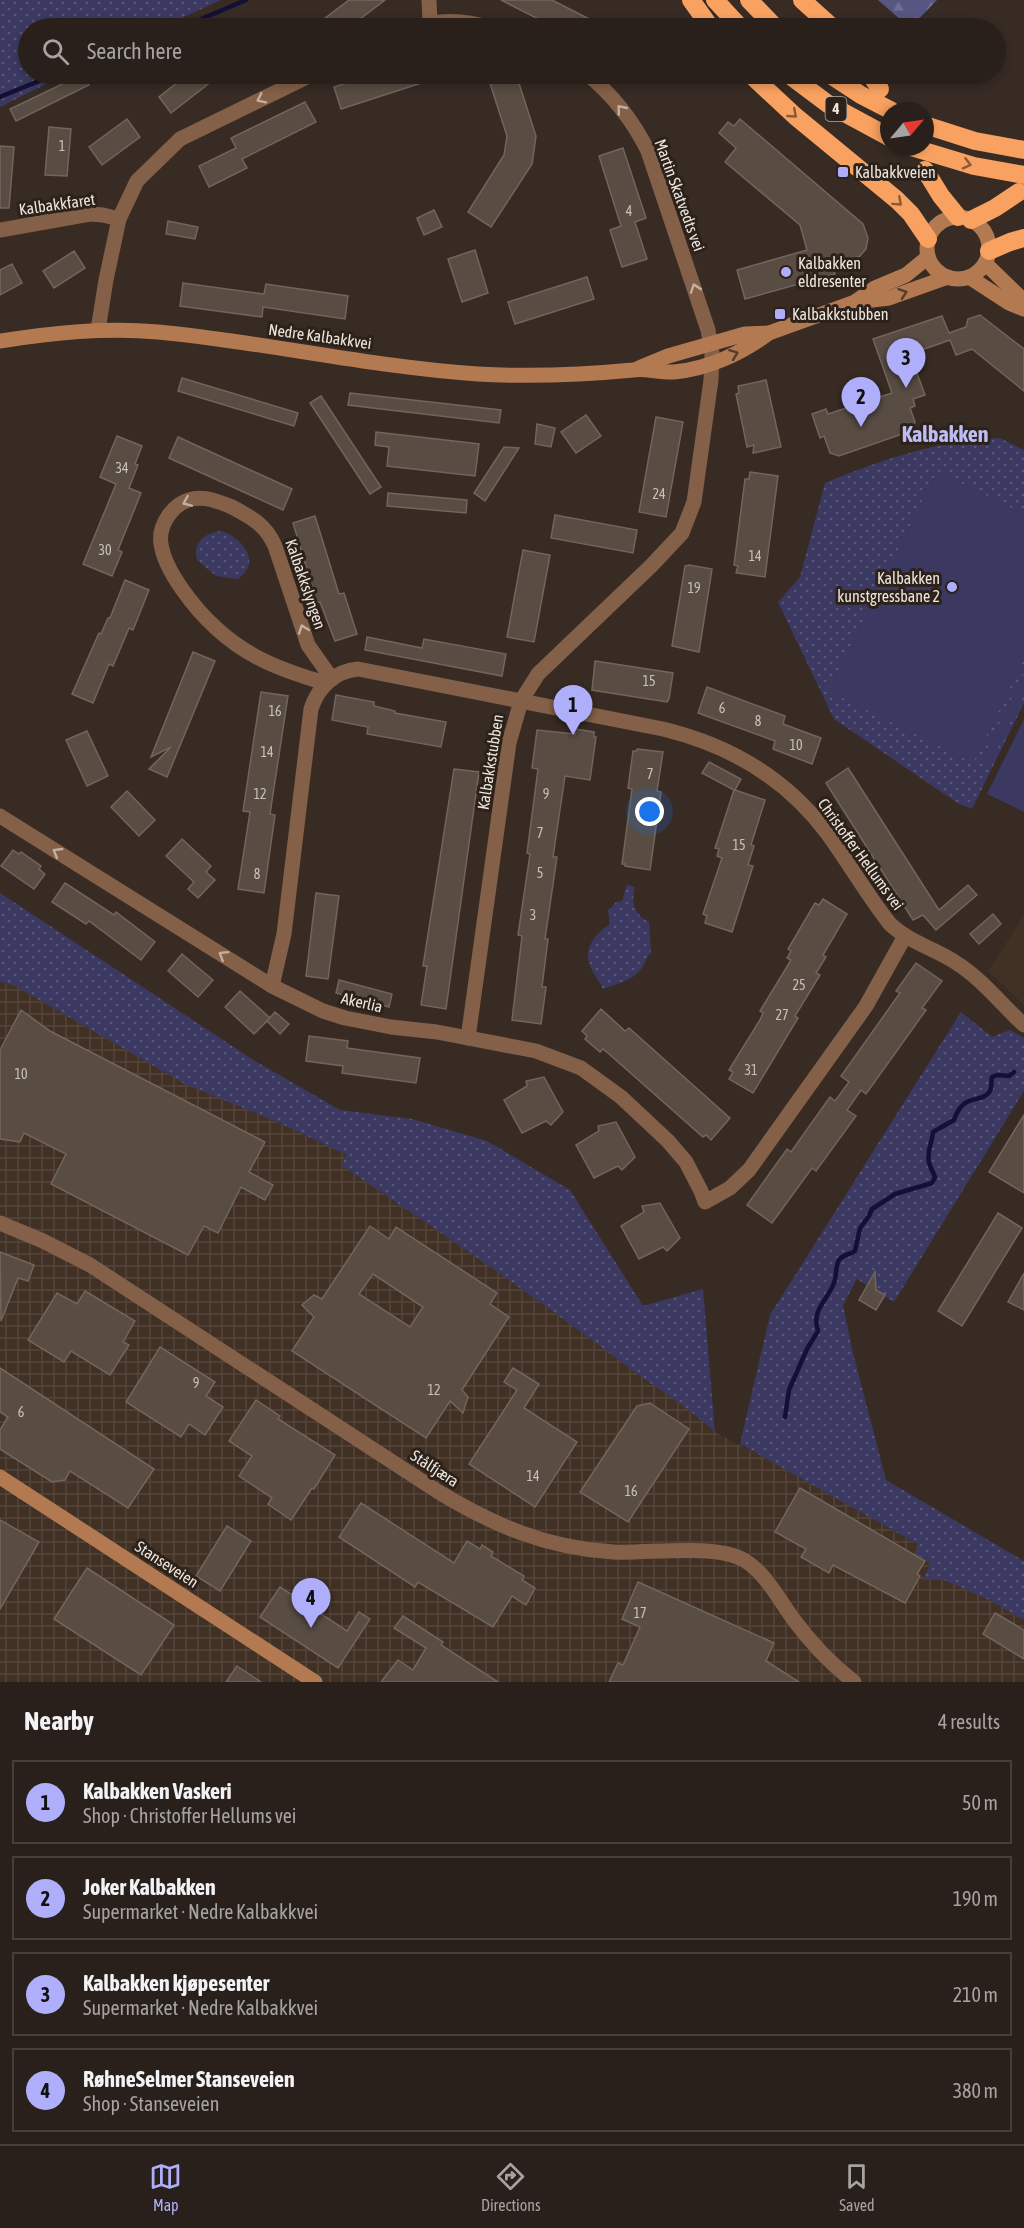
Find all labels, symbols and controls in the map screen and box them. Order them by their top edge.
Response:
search box [18,18,1006,84]
icon: search [39,35,72,68]
text: Search here [87,38,182,64]
one-way arrow [256,92,267,104]
road number: 4 [826,97,846,121]
north arrow [880,102,934,156]
one-way arrow [618,105,629,116]
one-way arrow [786,106,797,117]
street label: Martin Skatvedts vei [651,137,709,253]
house number: 1 [59,138,65,154]
one-way arrow [962,157,972,170]
place label: Kalbakkveien [855,163,936,181]
marker: Kalbakkveien [836,165,850,179]
street label: Kalbakkfaret [18,190,97,218]
one-way arrow [890,194,901,205]
house number: 4 [626,203,633,219]
place label: Kalbakken eldresenter [798,254,866,290]
marker: Kalbakken eldresenter [779,265,793,279]
one-way arrow [689,284,702,294]
one-way arrow [897,288,907,300]
place label: Kalbakkstubben [792,305,888,323]
marker: Kalbakkstubben [773,307,787,321]
street label: Nedre Kalbakkvei [267,320,373,352]
pin: 3 [886,338,926,388]
one-way arrow [727,349,738,361]
pin: 2 [842,378,880,427]
district label: Kalbakken [902,421,988,447]
house number: 34 [115,460,129,476]
house number: 24 [652,486,666,502]
one-way arrow [182,495,193,507]
street label: Kalbakkslyngen [281,537,330,632]
house number: 30 [98,542,112,558]
house number: 14 [748,548,762,564]
place label: Kalbakken kunstgressbane 2 [837,569,940,606]
house number: 19 [687,580,701,596]
marker: Kalbakken kunstgressbane 2 [945,580,959,594]
one-way arrow [297,624,310,635]
house number: 15 [642,673,656,689]
pin: 1 [554,686,592,735]
house number: 6 [719,700,726,716]
house number: 16 [268,703,282,719]
street label: Kalbakkstubben [474,713,506,811]
house number: 8 [755,713,762,729]
house number: 10 [789,737,803,753]
house number: 14 [260,744,274,760]
house number: 7 [647,766,653,782]
house number: 12 [253,786,267,802]
house number: 9 [543,786,549,802]
street label: Christoffer Hellums vei [815,795,907,913]
your location [635,797,664,826]
house number: 7 [537,825,543,841]
house number: 15 [732,837,746,853]
one-way arrow [53,847,63,859]
house number: 5 [537,865,543,881]
house number: 8 [254,866,261,882]
house number: 3 [530,907,536,923]
one-way arrow [218,951,229,962]
house number: 25 [792,977,806,993]
street label: Akerlia [340,989,384,1015]
house number: 27 [775,1007,789,1023]
house number: 31 [744,1062,758,1078]
house number: 10 [14,1066,28,1082]
house number: 9 [193,1375,199,1391]
house number: 12 [427,1382,441,1398]
house number: 6 [18,1404,25,1420]
street label: Stålfjæra [407,1446,462,1491]
house number: 14 [526,1468,540,1484]
house number: 16 [624,1483,638,1499]
street label: Stanseveien [132,1537,202,1591]
pin: 4 [292,1578,330,1628]
house number: 17 [633,1605,647,1621]
text: Nearby [24,1706,94,1736]
text: 4 results [938,1710,1000,1733]
text: Kalbakken Vaskeri [83,1778,232,1804]
text: 1 [41,1791,50,1814]
text: 50 m [962,1791,998,1814]
text: Shop · Christoffer Hellums vei [83,1804,296,1827]
text: Joker Kalbakken [83,1874,216,1900]
text: 2 [41,1887,50,1910]
text: 190 m [953,1887,998,1910]
text: Supermarket · Nedre Kalbakkvei [83,1900,318,1923]
text: Kalbakken kjøpesenter [83,1970,269,1996]
text: 3 [41,1983,50,2006]
text: 210 m [953,1983,998,2006]
text: Supermarket · Nedre Kalbakkvei [83,1996,318,2019]
text: RøhneSelmer Stanseveien [83,2066,295,2092]
text: 4 [41,2079,50,2102]
text: 380 m [953,2079,998,2102]
text: Shop · Stanseveien [83,2092,219,2115]
tab: Map [149,2160,182,2214]
tab: Directions [481,2160,541,2214]
tab: Saved [839,2160,875,2214]

